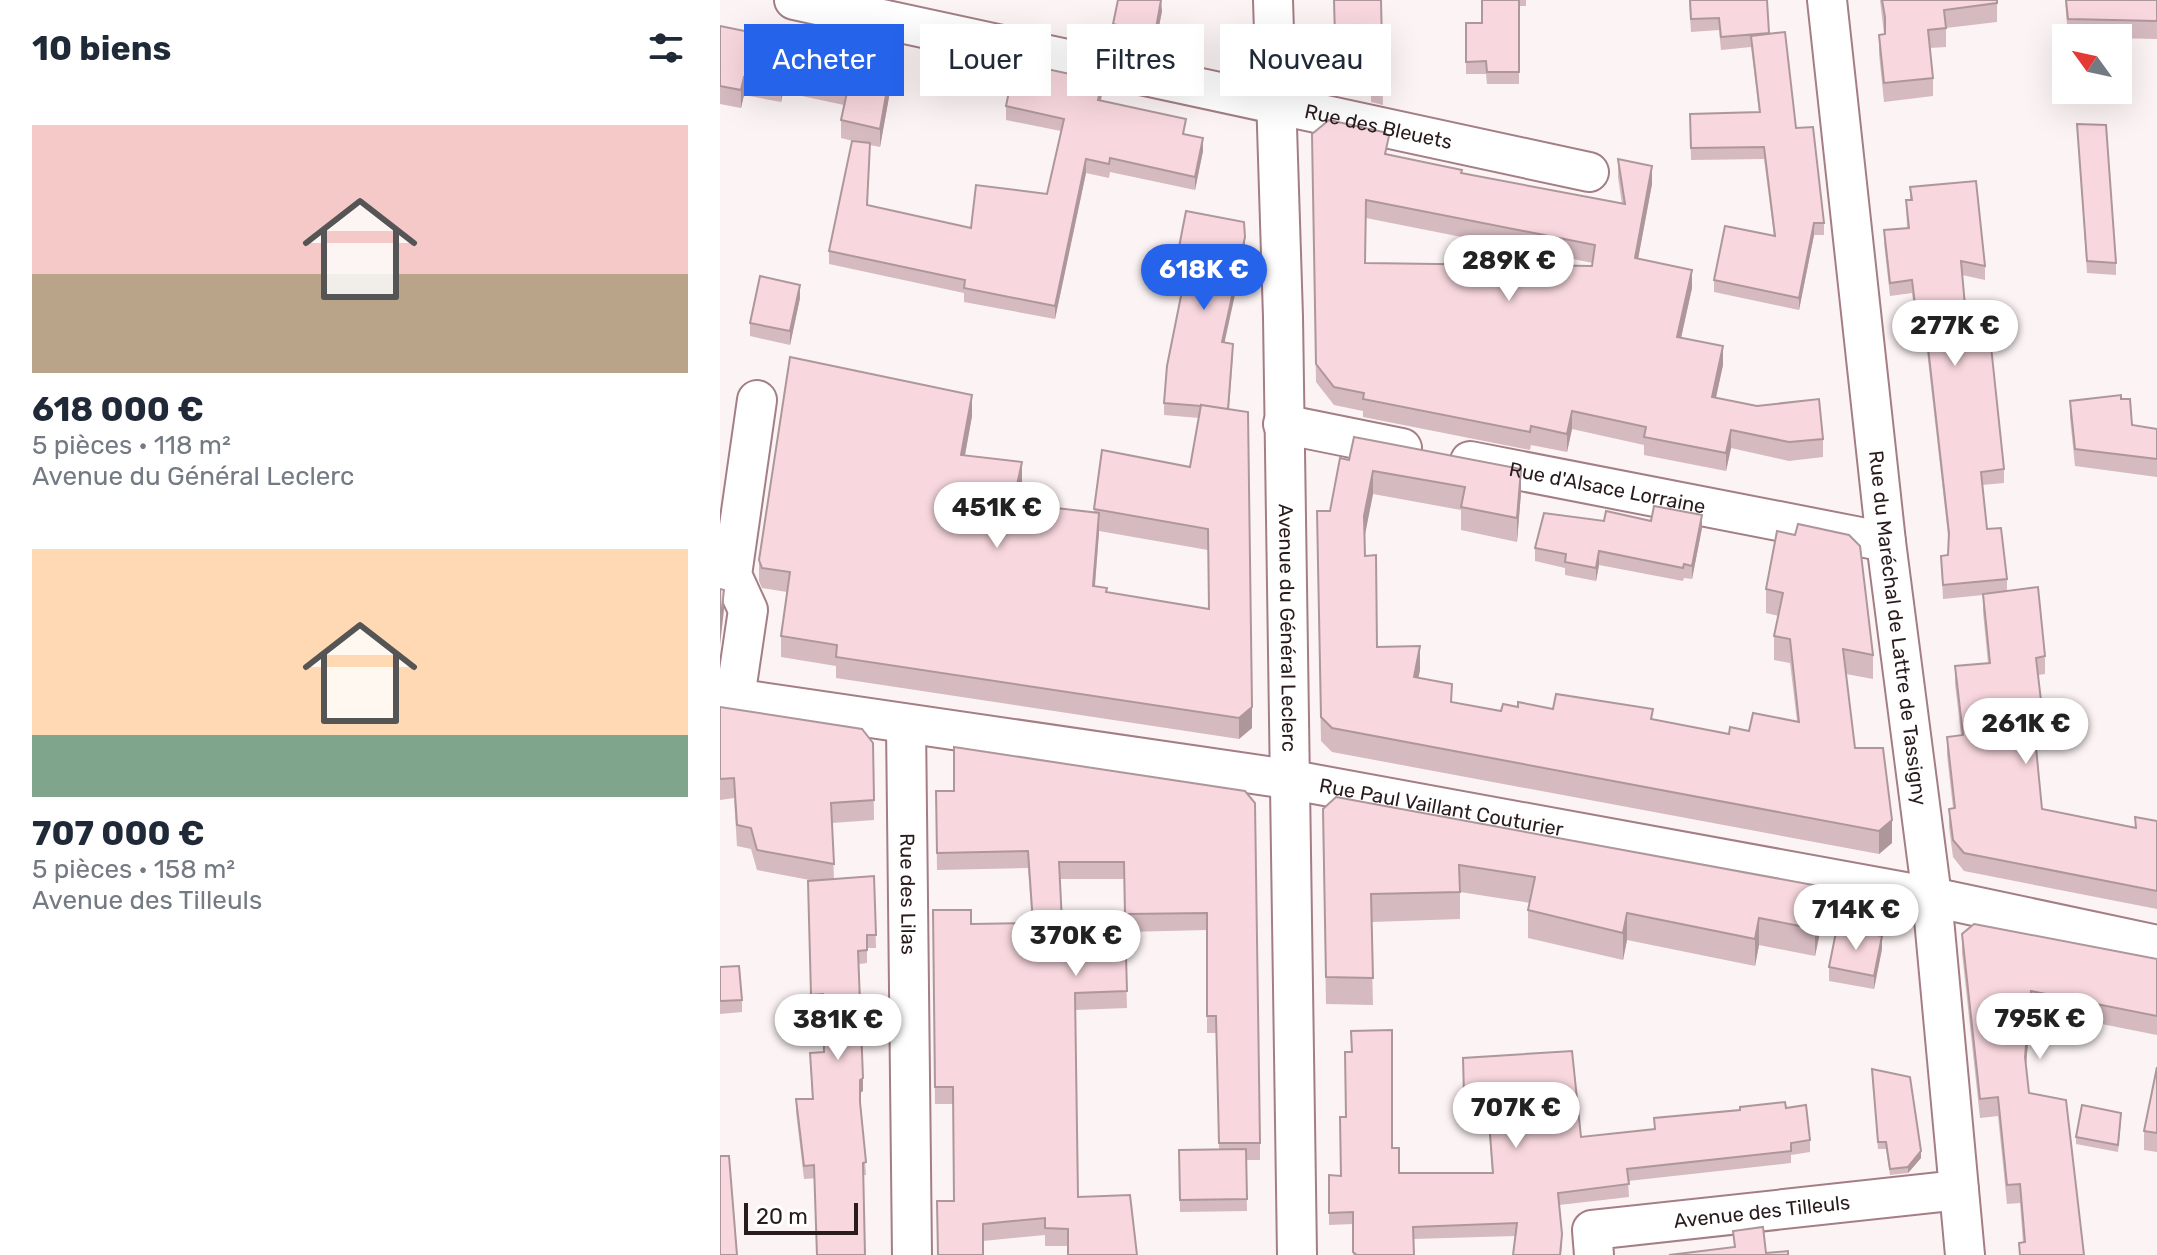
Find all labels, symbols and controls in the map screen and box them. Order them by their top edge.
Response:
chip: Acheter [744,24,904,96]
chip: Louer [920,24,1051,96]
chip: Filtres [1067,24,1204,96]
chip: Nouveau [1220,24,1391,96]
north arrow [2052,24,2132,104]
map controls [2052,24,2132,104]
icon: filters [644,26,688,70]
text: 10 biens [32,28,171,69]
street label: Rue des Bleuets [1303,99,1454,154]
icon: home [288,177,432,321]
pin: 289K € [1444,235,1574,303]
pin: 618K € [1139,244,1269,312]
text: 289K € [1462,245,1556,276]
text: 618K € [1159,254,1249,285]
pin: 277K € [1890,300,2020,368]
text: 277K € [1910,310,2000,341]
text: 618 000 € [32,389,204,430]
text: 5 pièces · 118 m² [32,430,231,461]
street label: Rue du Maréchal de Lattre de Tassigny [1864,449,1932,807]
street label: Rue d'Alsace Lorraine [1507,457,1708,519]
text: Avenue du Général Leclerc [32,461,354,492]
pin: 451K € [932,482,1062,550]
text: 451K € [952,492,1042,523]
street label: Avenue du Général Leclerc [1274,504,1301,752]
icon: home [288,601,432,745]
pin: 261K € [1961,698,2091,766]
text: 261K € [1981,708,2071,739]
street label: Rue Paul Vaillant Couturier [1317,773,1566,841]
text: 707 000 € [32,813,205,854]
street label: Rue des Lilas [895,833,921,955]
text: 5 pièces · 158 m² [32,854,235,885]
pin: 714K € [1791,884,1921,952]
text: Avenue des Tilleuls [32,885,262,916]
text: 714K € [1812,894,1900,925]
pin: 370K € [1011,910,1141,978]
text: 370K € [1030,920,1122,951]
pin: 795K € [1975,993,2105,1061]
pin: 381K € [773,994,903,1062]
text: 795K € [1994,1003,2086,1034]
text: 381K € [793,1004,883,1035]
pin: 707K € [1451,1082,1581,1150]
text: 707K € [1471,1092,1561,1123]
street label: Avenue des Tilleuls [1673,1190,1851,1233]
scale bar [744,1199,858,1235]
text: 20 m [756,1203,808,1230]

